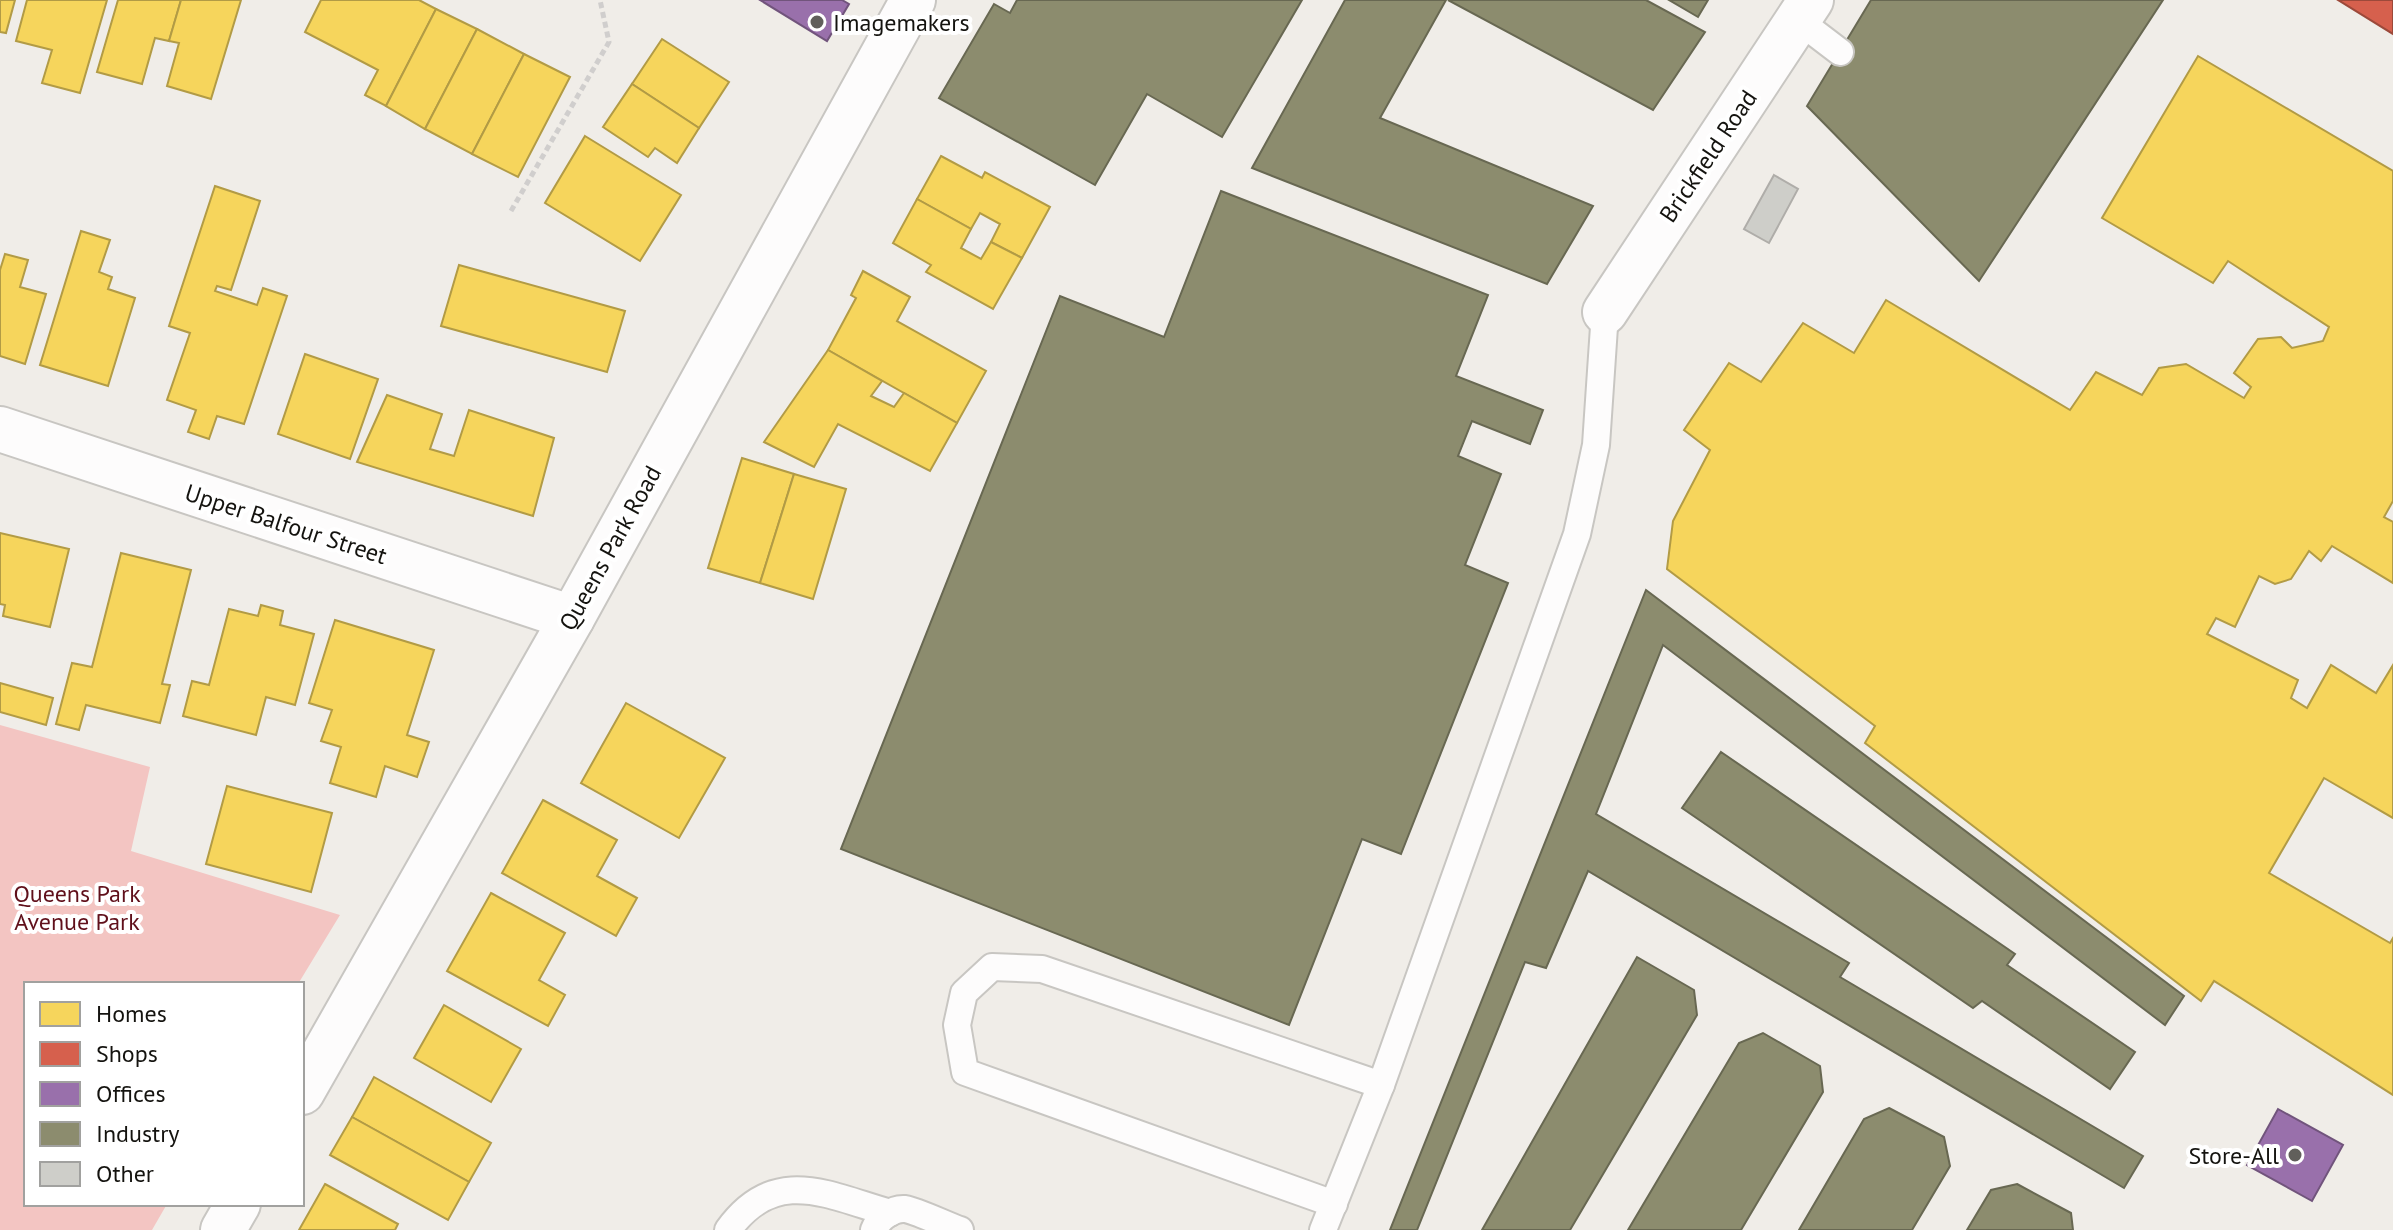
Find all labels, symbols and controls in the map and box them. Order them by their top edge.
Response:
place label: Imagemakers [833,7,970,38]
marker: Imagemakers [808,13,826,31]
street label: Brickfield Road [1652,84,1764,228]
street label: Queens Park Road [552,460,668,636]
street label: Upper Balfour Street [181,477,391,571]
park label: Queens Park Avenue Park [13,878,141,937]
legend [24,982,304,1206]
text: Homes [96,998,167,1029]
text: Shops [96,1038,158,1069]
text: Offices [96,1078,166,1109]
text: Industry [96,1118,180,1149]
place label: Store-All [2188,1140,2279,1171]
marker: Store-All [2286,1146,2304,1164]
text: Other [96,1158,154,1189]

